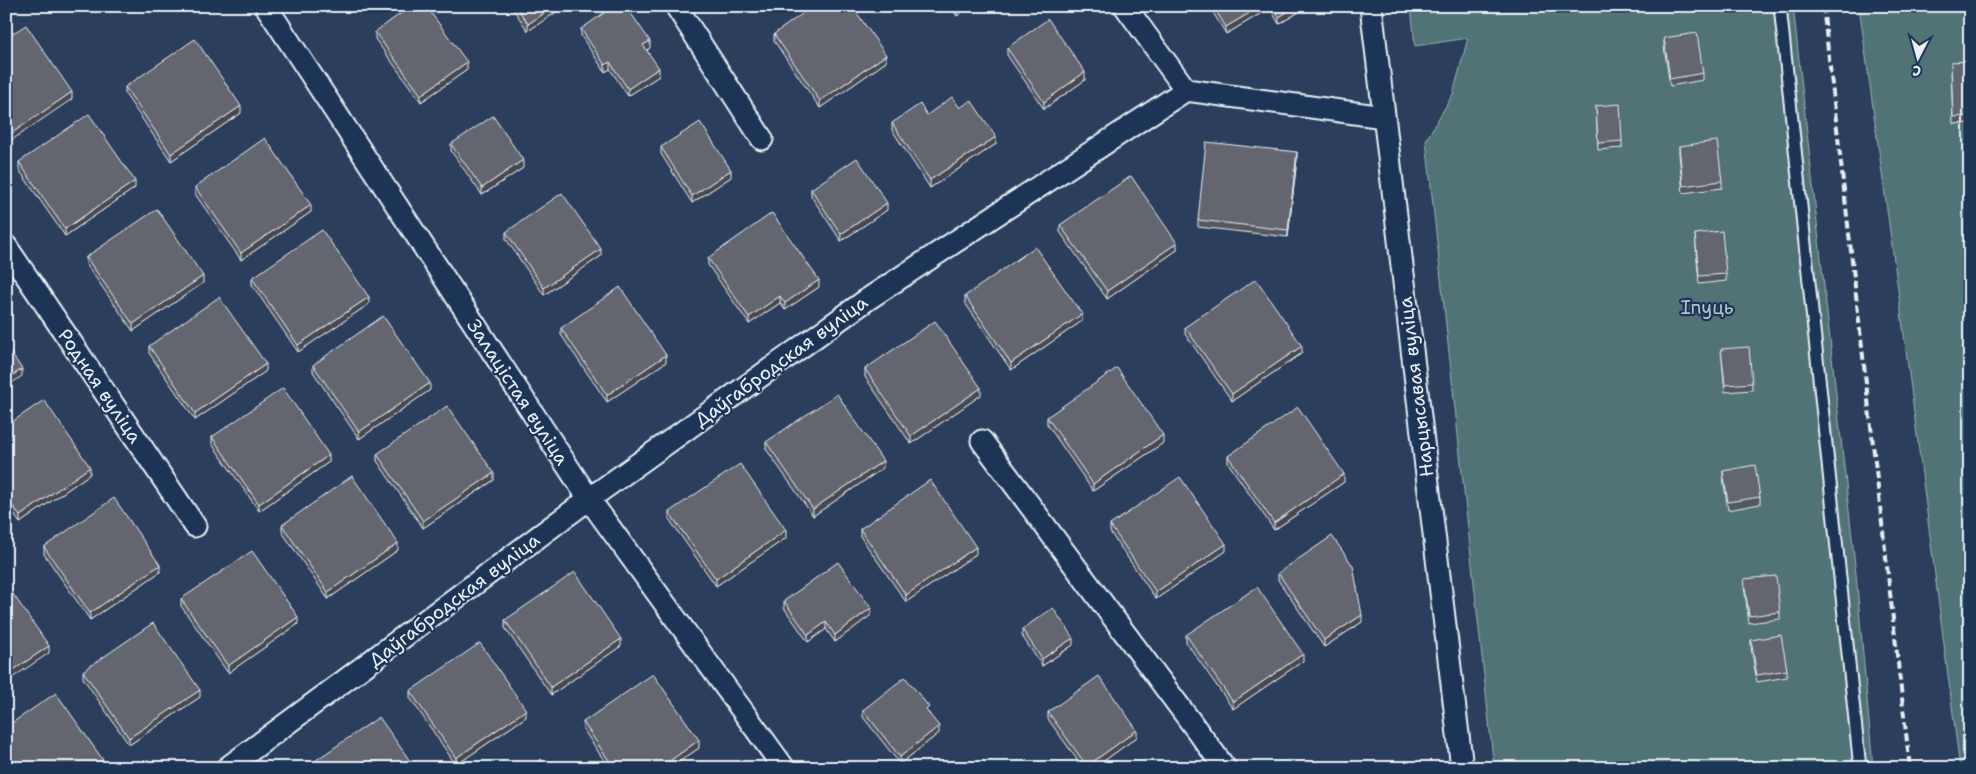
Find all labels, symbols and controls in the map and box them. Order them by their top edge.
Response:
north arrow [1894,32,1944,82]
text: С [1911,62,1922,80]
street label: Даўгабродская вуліца [689,290,873,432]
street label: Нарцысавая вуліца [1393,295,1439,479]
park label: Іпуць [1680,295,1734,320]
street label: Залацістая вуліца [461,314,575,470]
street label: Родная вуліца [52,324,148,448]
street label: Даўгабродская вуліца [363,527,545,673]

